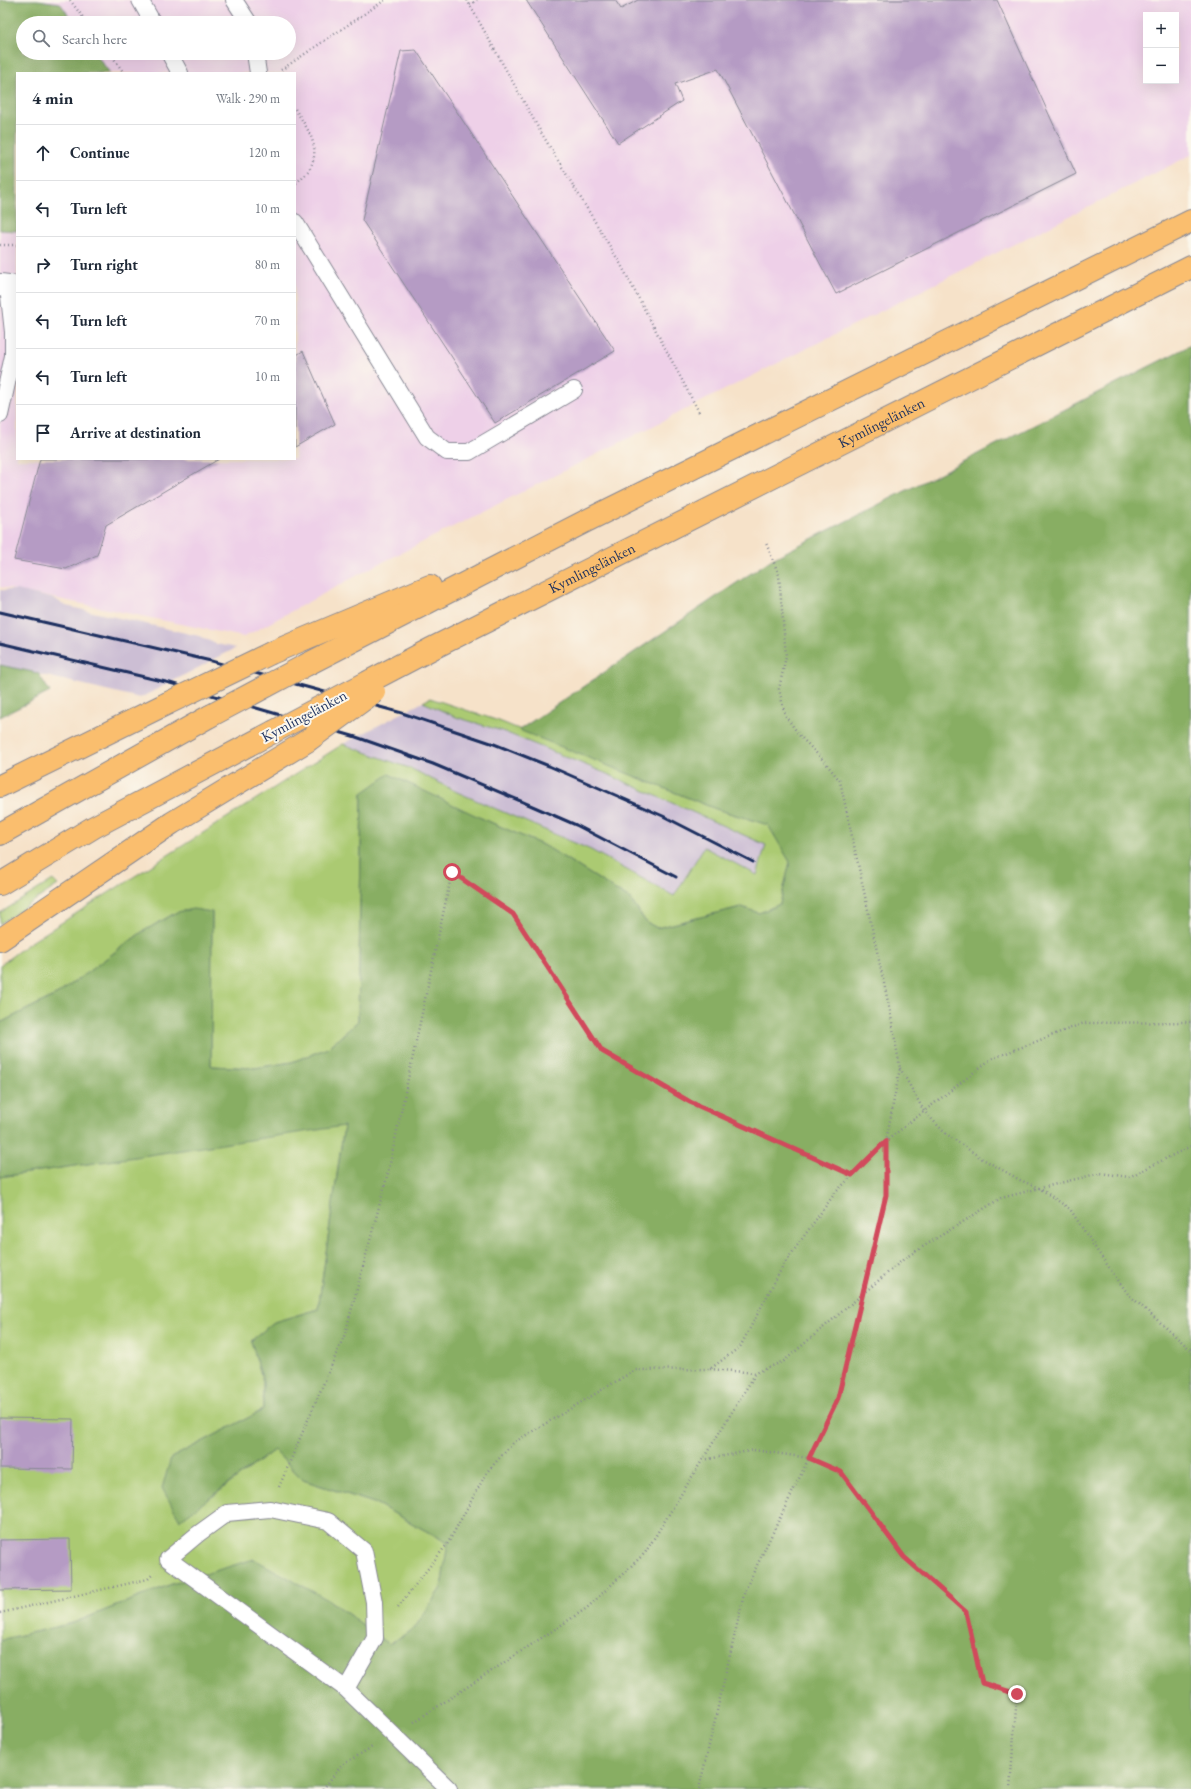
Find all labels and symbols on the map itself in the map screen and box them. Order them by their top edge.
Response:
street label: Kymlingelänken [835,392,928,452]
street label: Kymlingelänken [545,538,638,597]
street label: Kymlingelänken [258,685,350,746]
route start [443,863,461,881]
route end [1008,1685,1026,1703]

